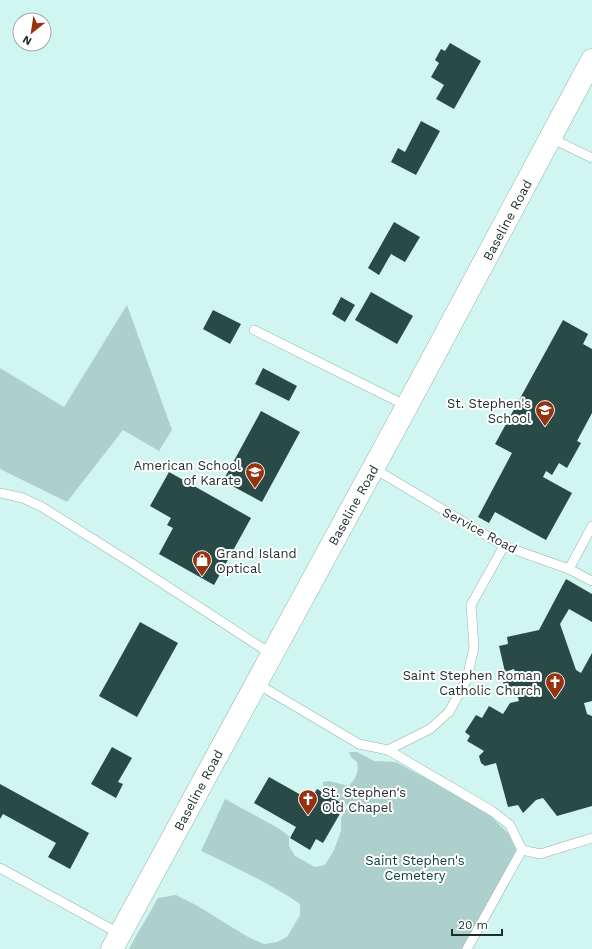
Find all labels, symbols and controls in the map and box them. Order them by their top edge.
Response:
north arrow [12,12,52,52]
text: N [20,33,34,48]
street label: Baseline Road [480,177,535,263]
place label: St. Stephen's School [447,396,531,426]
school or university icon: St. Stephen's School [534,399,556,427]
place label: American School of Karate [133,458,241,488]
school or university icon: American School of Karate [244,461,266,489]
street label: Baseline Road [325,463,382,548]
street label: Service Road [440,504,520,556]
place label: Grand Island Optical [216,546,297,576]
shop icon: Grand Island Optical [191,549,213,577]
place label: Saint Stephen Roman Catholic Church [403,668,541,698]
church icon: Saint Stephen Roman Catholic Church [544,671,566,699]
street label: Baseline Road [171,747,226,833]
place label: St. Stephen's Old Chapel [322,785,406,815]
church icon: St. Stephen's Old Chapel [297,788,319,816]
park label: Saint Stephen's Cemetery [365,853,465,883]
scale bar [452,911,502,937]
text: 20 m [458,918,488,932]

